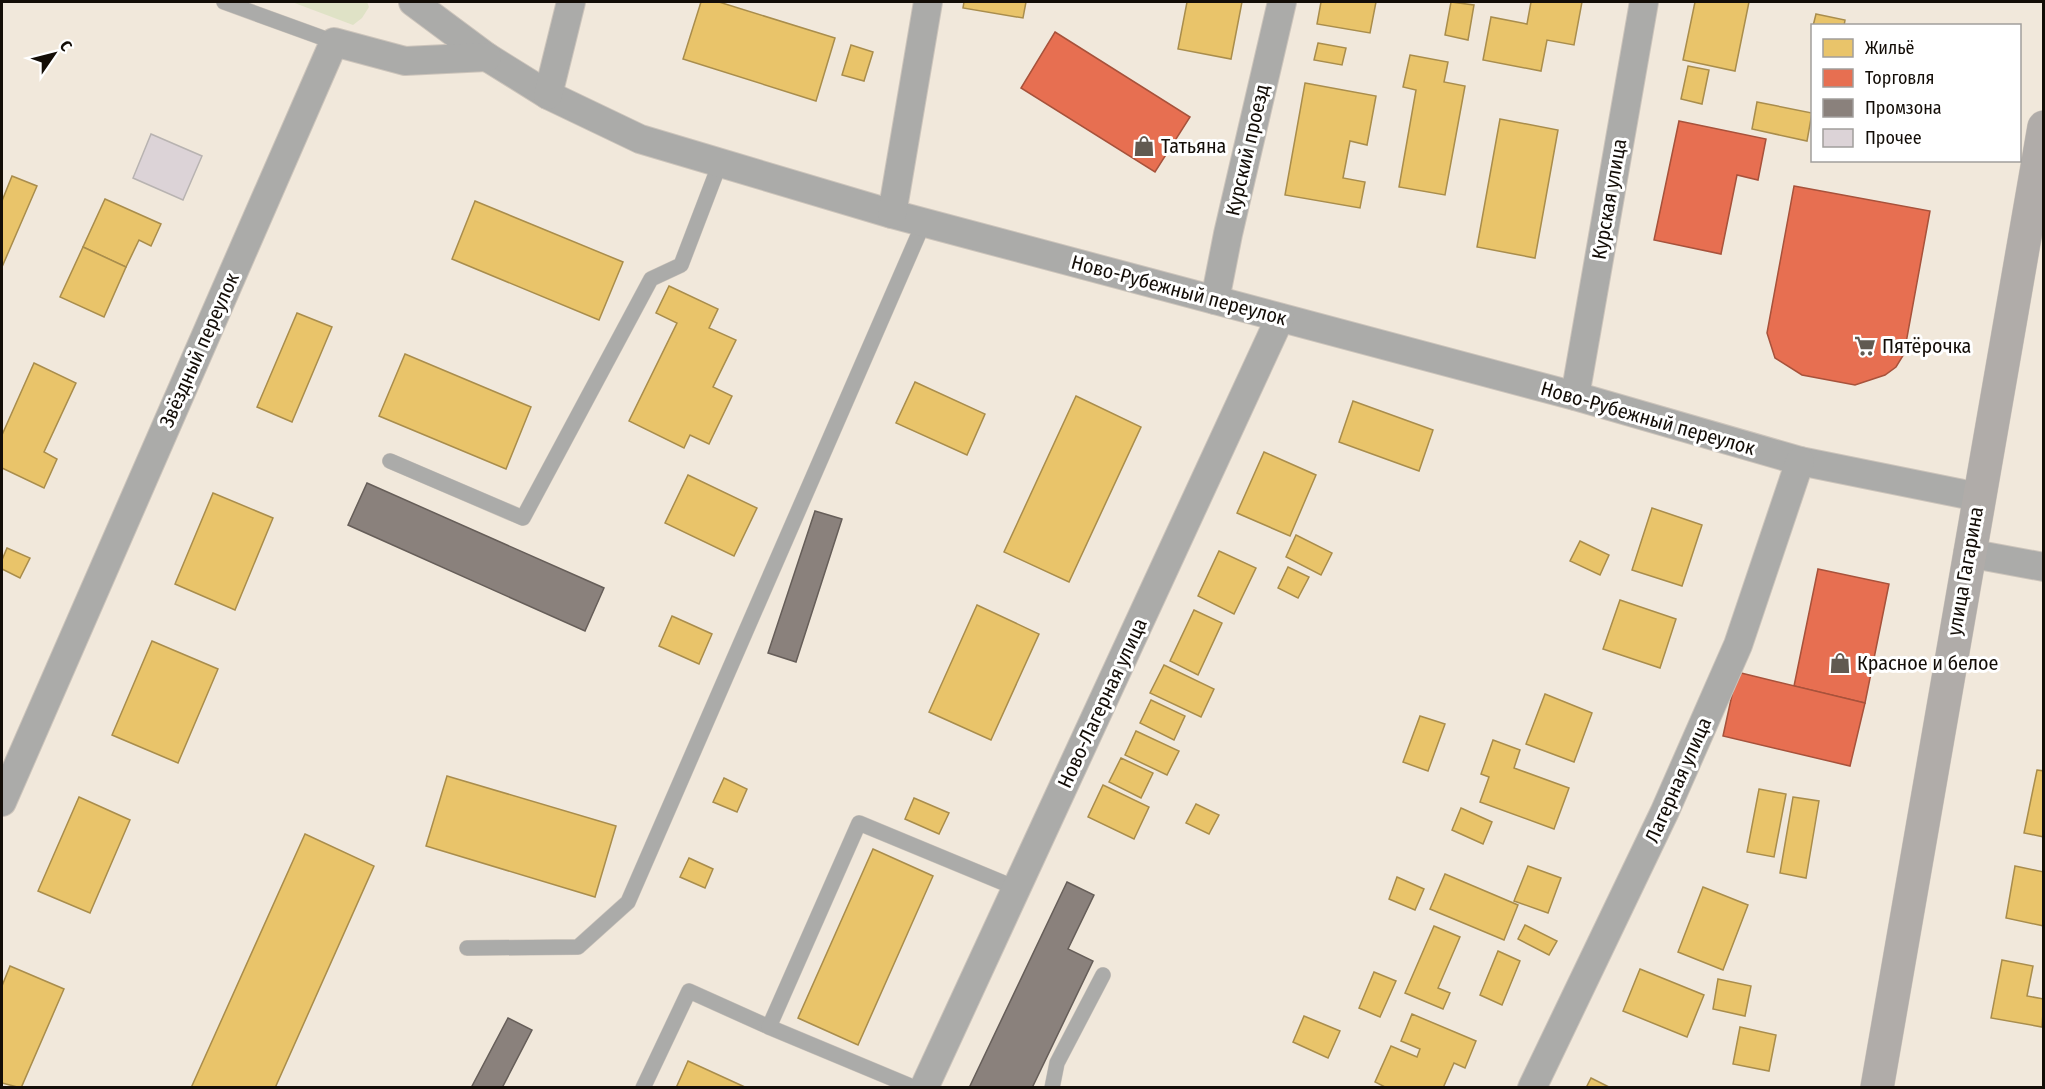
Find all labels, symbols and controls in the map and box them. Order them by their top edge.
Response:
north arrow [24,24,84,84]
legend [1811,24,2021,162]
text: С [56,37,76,55]
text: Жильё [1865,37,1915,59]
text: Торговля [1865,67,1934,89]
street label: Курский проезд [1220,82,1274,218]
text: Промзона [1865,97,1942,119]
text: Прочее [1865,127,1922,149]
shop icon: Татьяна [1132,134,1156,158]
place label: Татьяна [1161,134,1226,158]
street label: Курская улица [1587,137,1631,261]
street label: Ново-Рубежный переулок [1069,250,1290,330]
street label: Звёздный переулок [154,268,244,431]
supermarket icon: Пятёрочка [1853,334,1877,358]
place label: Пятёрочка [1882,334,1971,358]
street label: Ново-Рубежный переулок [1538,376,1759,460]
street label: улица Гагарина [1942,505,1988,637]
street label: Ново-Лагерная улица [1052,614,1152,792]
shop icon: Красное и белое [1828,651,1852,675]
place label: Красное и белое [1857,651,1998,675]
street label: Лагерная улица [1640,714,1716,846]

